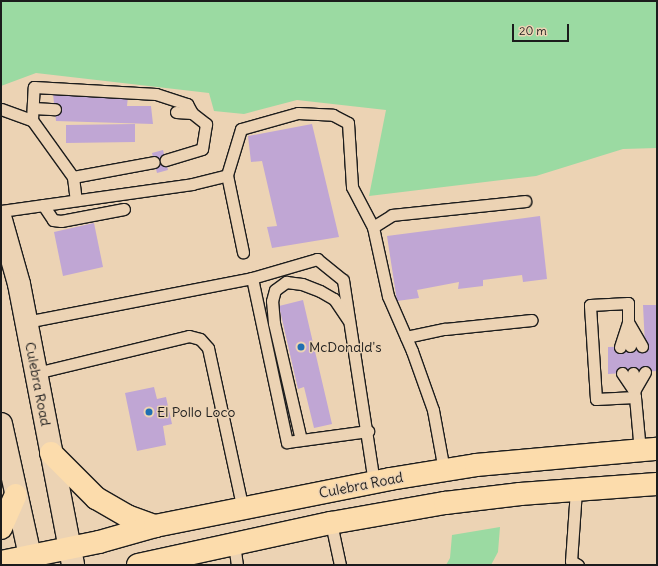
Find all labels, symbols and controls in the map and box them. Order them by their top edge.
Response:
scale bar [514,16,571,42]
text: 20 m [519,23,547,38]
place label: McDonald's [309,339,382,355]
street label: Culebra Road [22,341,54,427]
marker: McDonald's [296,342,306,352]
place label: El Pollo Loco [157,404,235,420]
marker: El Pollo Loco [144,407,154,417]
street label: Culebra Road [318,469,404,501]

